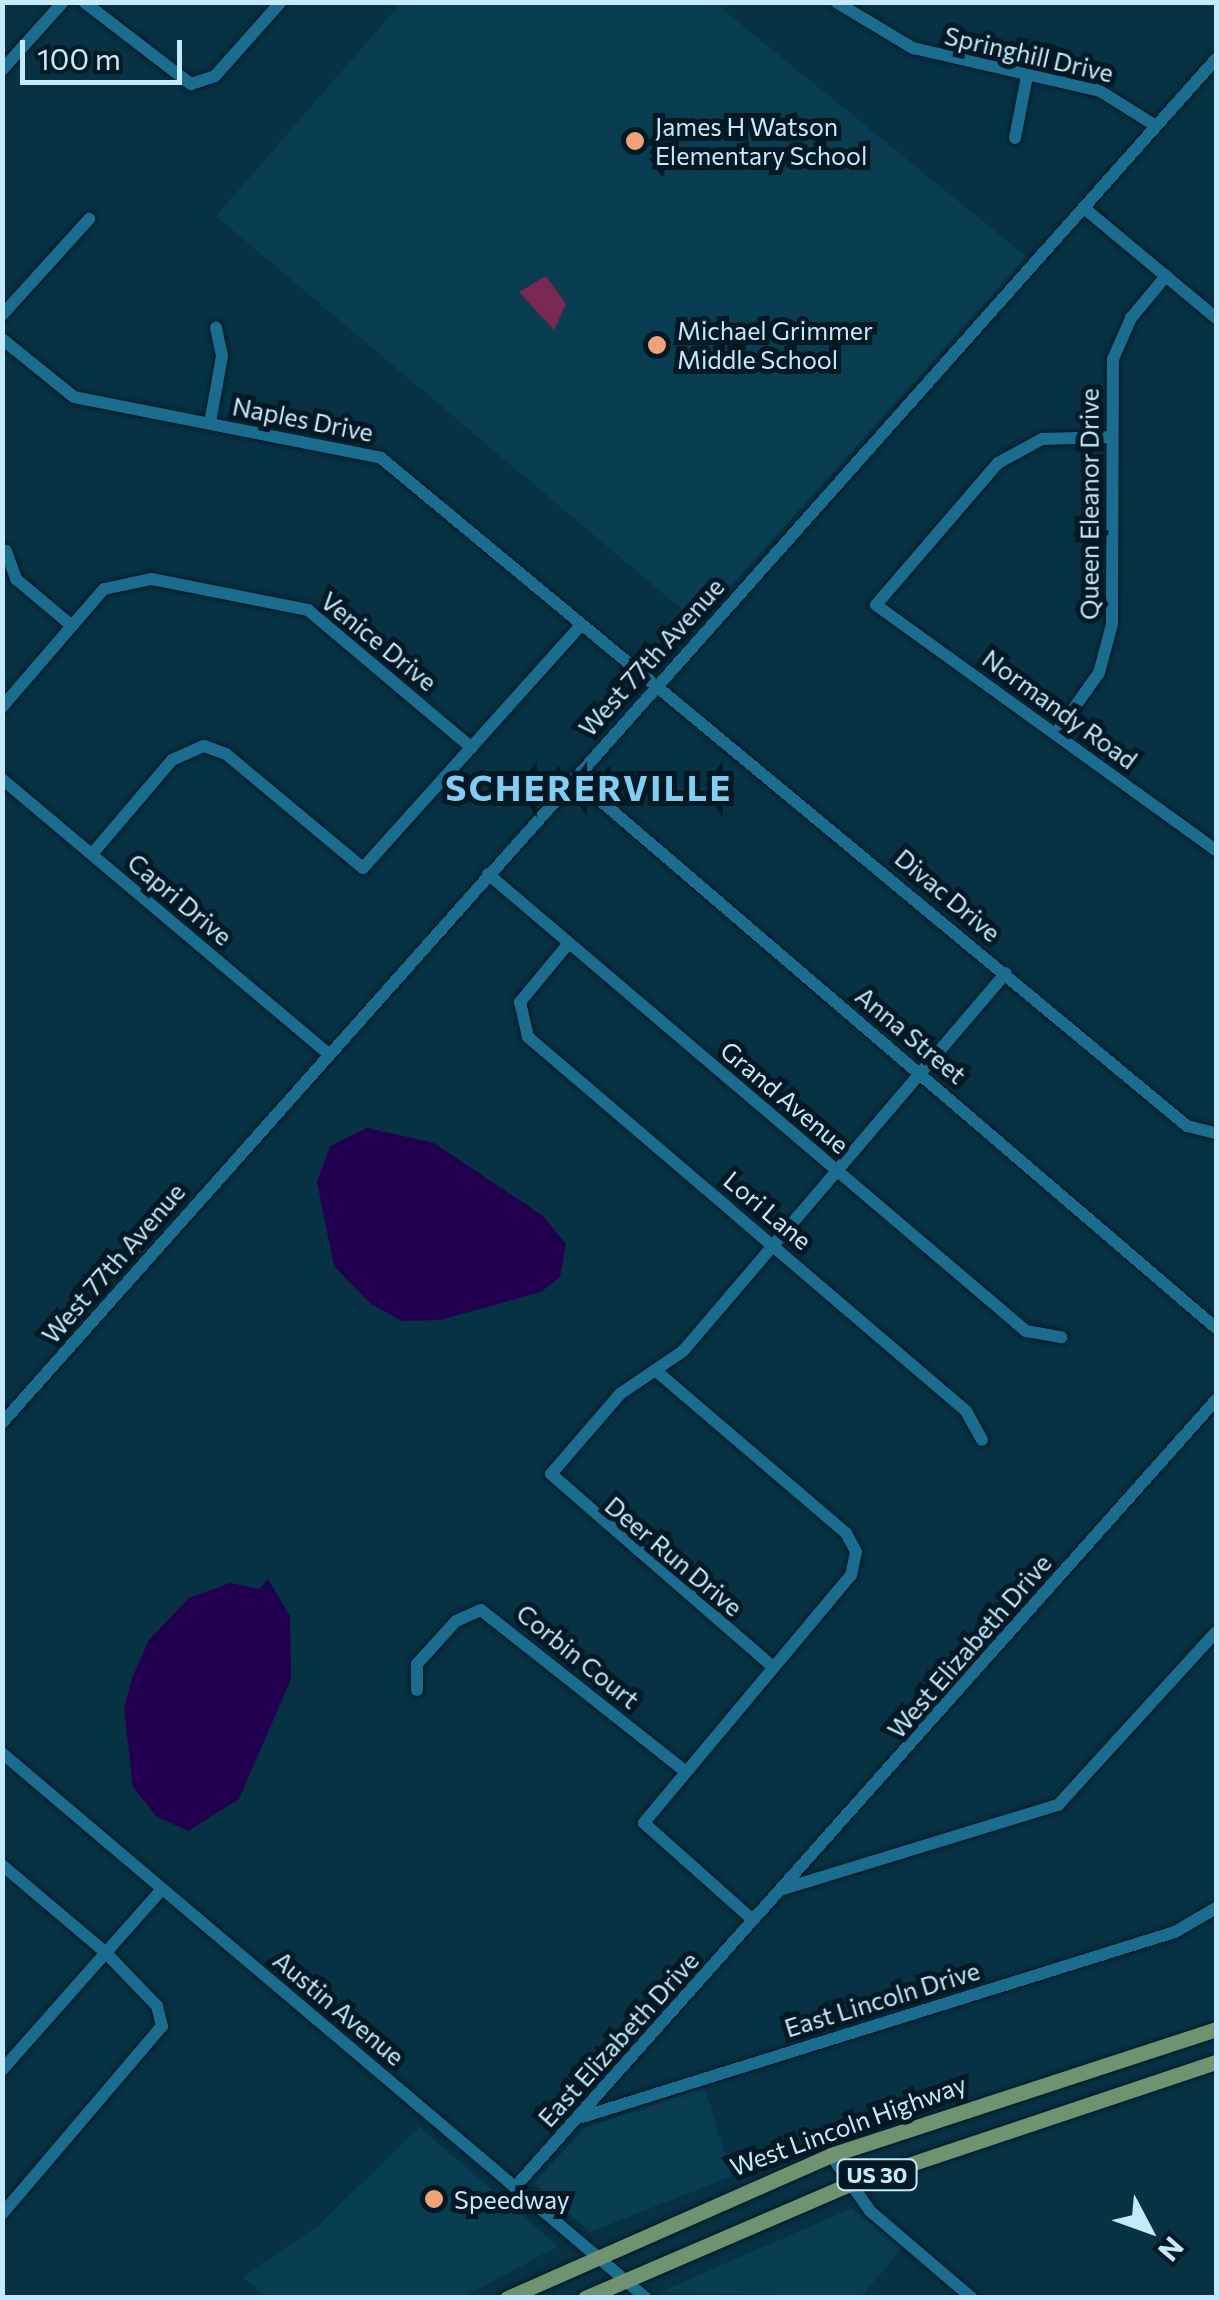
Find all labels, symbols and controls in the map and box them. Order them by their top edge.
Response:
scale bar [25,20,188,82]
street label: Springhill Drive [942,20,1116,88]
text: 100 m [37,39,121,76]
place label: James H Watson Elementary School [655,112,867,171]
marker: James H Watson Elementary School [624,130,646,152]
place label: Michael Grimmer Middle School [677,316,873,375]
marker: Michael Grimmer Middle School [646,334,668,356]
street label: Queen Eleanor Drive [1074,388,1104,620]
street label: Naples Drive [230,391,376,447]
street label: West 77th Avenue [572,572,730,742]
street label: Venice Drive [315,585,443,697]
street label: Normandy Road [977,643,1143,775]
district label: SCHERERVILLE [445,766,733,808]
street label: Divac Drive [889,842,1007,948]
street label: Capri Drive [122,847,238,951]
street label: Anna Street [850,980,972,1090]
street label: Grand Avenue [715,1035,855,1159]
street label: Lori Lane [718,1165,818,1255]
street label: West 77th Avenue [35,1177,191,1349]
street label: Deer Run Drive [599,1490,749,1622]
street label: West Elizabeth Drive [881,1548,1057,1744]
street label: Corbin Court [511,1598,645,1714]
street label: Austin Avenue [268,1945,410,2071]
street label: East Elizabeth Drive [532,1945,704,2133]
street label: East Lincoln Drive [781,1955,983,2043]
street label: West Lincoln Highway [726,2068,970,2182]
road number: US 30 [834,2158,920,2192]
north arrow [1099,2180,1199,2280]
place label: Speedway [454,2184,570,2214]
marker: Speedway [423,2188,445,2210]
text: N [1152,2231,1191,2269]

